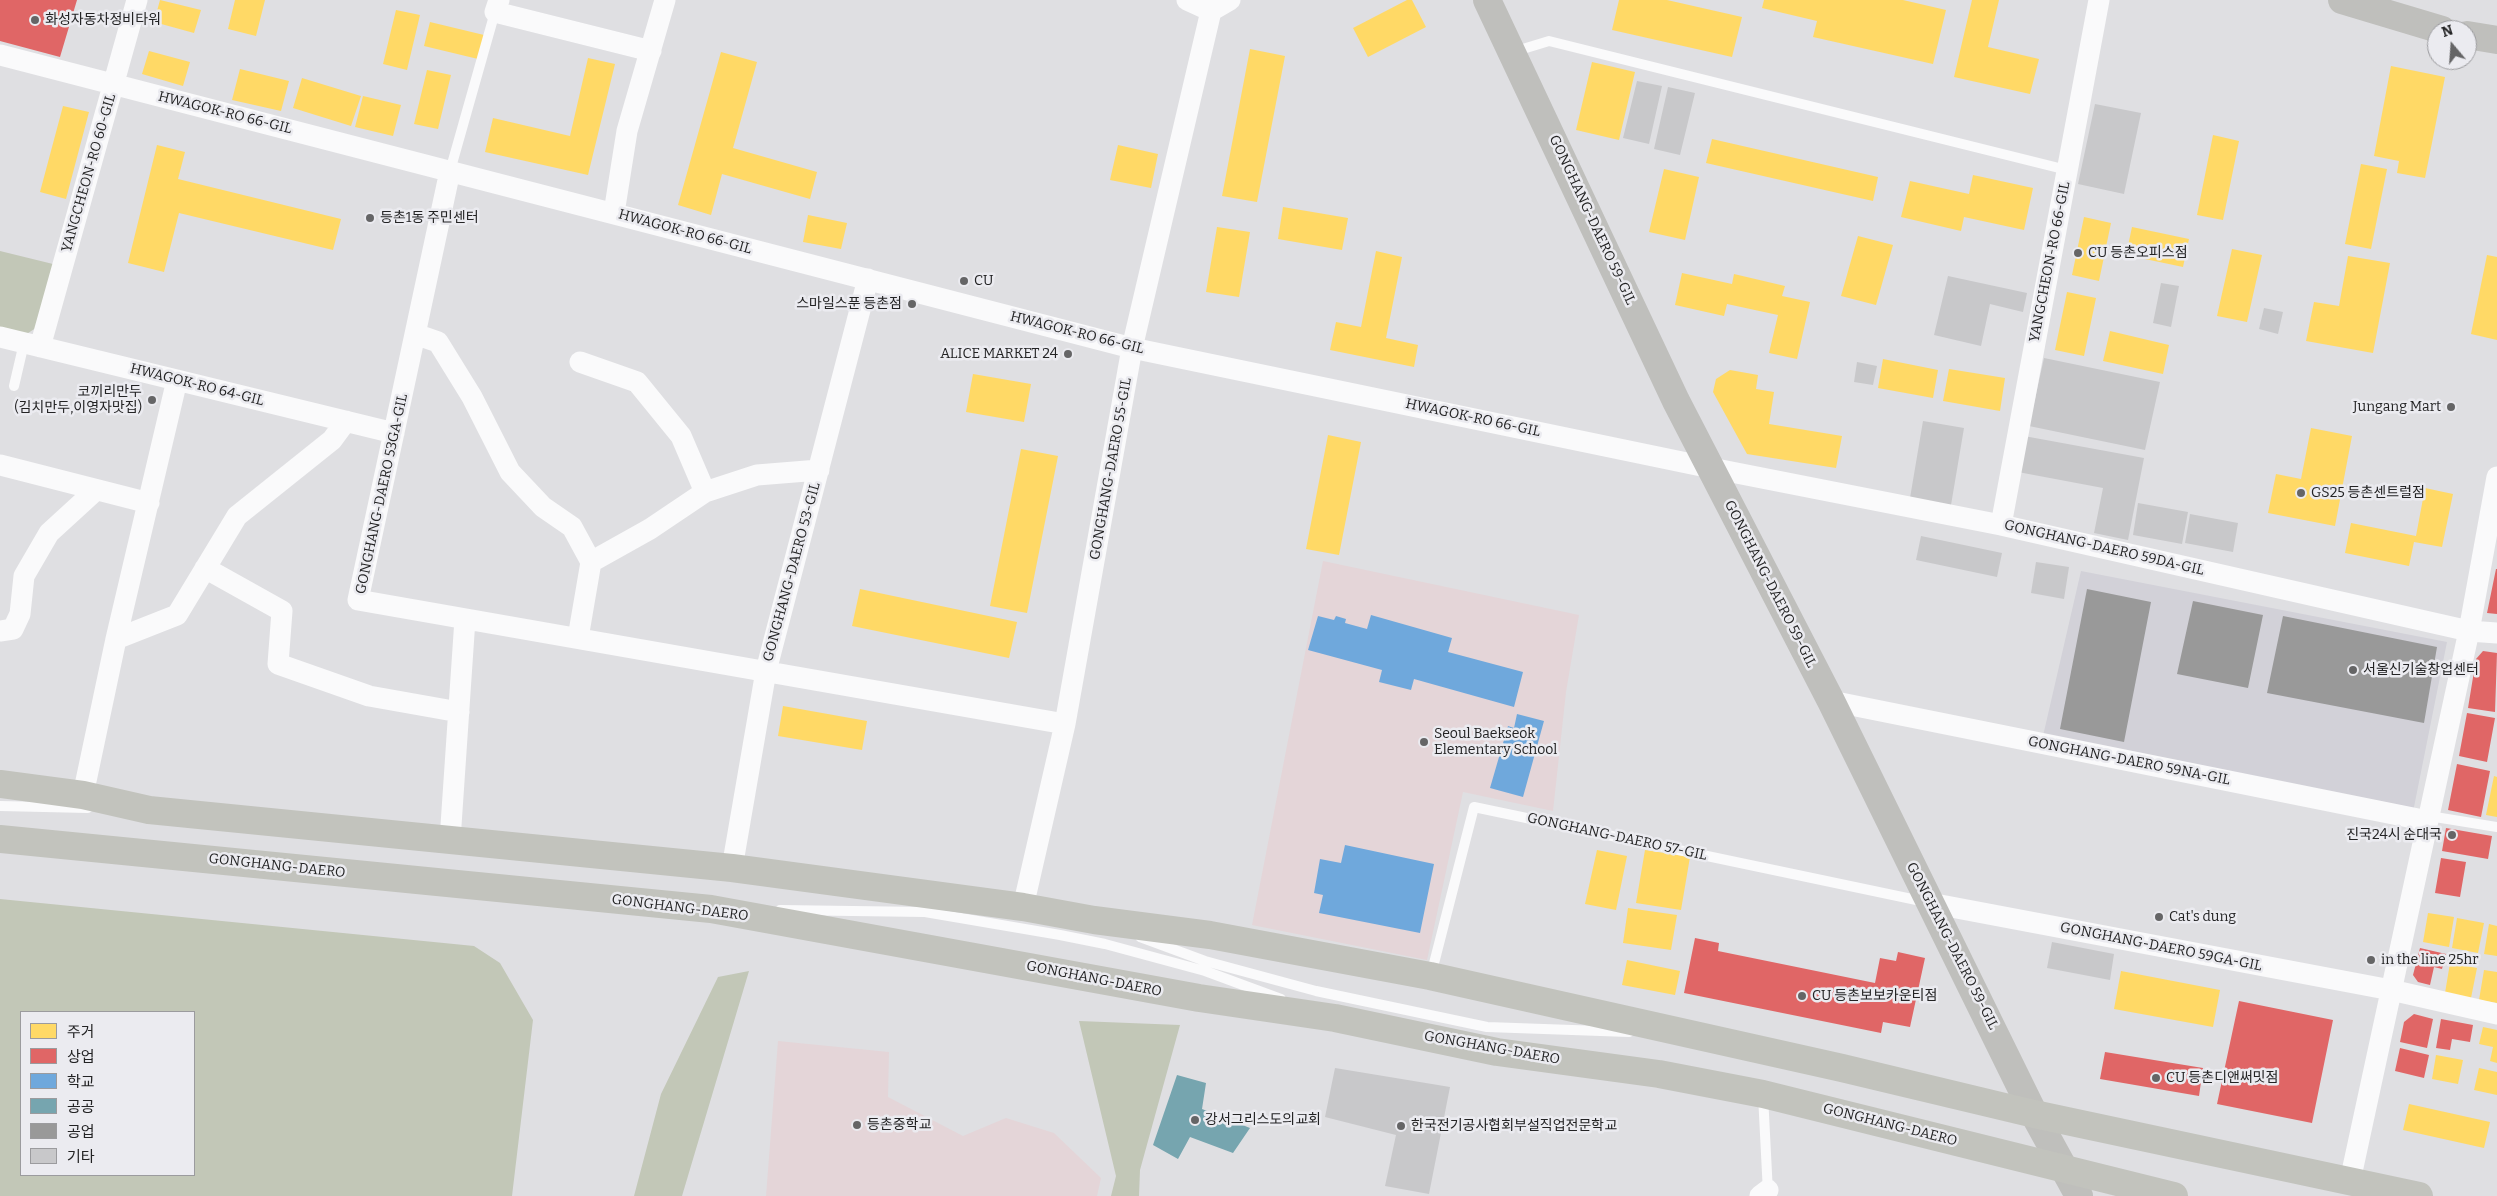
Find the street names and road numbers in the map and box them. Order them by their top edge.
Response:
street label: HWAGOK-RO 66-GIL [156,88,294,138]
street label: YANGCHEON-RO 60-GIL [58,92,120,254]
street label: GONGHANG-DAERO 59-GIL [1545,132,1639,308]
street label: YANGCHEON-RO 66-GIL [2026,180,2074,344]
street label: HWAGOK-RO 66-GIL [617,206,753,258]
street label: HWAGOK-RO 66-GIL [1008,308,1146,358]
street label: HWAGOK-RO 64-GIL [128,360,266,410]
street label: GONGHANG-DAERO 55-GIL [1087,377,1135,561]
street label: GONGHANG-DAERO 53GA-GIL [353,392,411,596]
street label: HWAGOK-RO 66-GIL [1404,396,1542,440]
street label: GONGHANG-DAERO 53-GIL [760,481,824,663]
street label: GONGHANG-DAERO 59-GIL [1720,498,1820,670]
street label: GONGHANG-DAERO 59DA-GIL [2002,517,2206,579]
street label: GONGHANG-DAERO 59NA-GIL [2027,733,2231,789]
street label: GONGHANG-DAERO 57-GIL [1526,810,1708,864]
street label: GONGHANG-DAERO [208,850,346,882]
street label: GONGHANG-DAERO 59-GIL [1902,860,2002,1032]
street label: GONGHANG-DAERO [611,891,749,925]
street label: GONGHANG-DAERO 59GA-GIL [2059,919,2263,975]
street label: GONGHANG-DAERO [1025,958,1163,1000]
street label: GONGHANG-DAERO [1423,1028,1561,1068]
street label: GONGHANG-DAERO [1821,1100,1959,1150]

